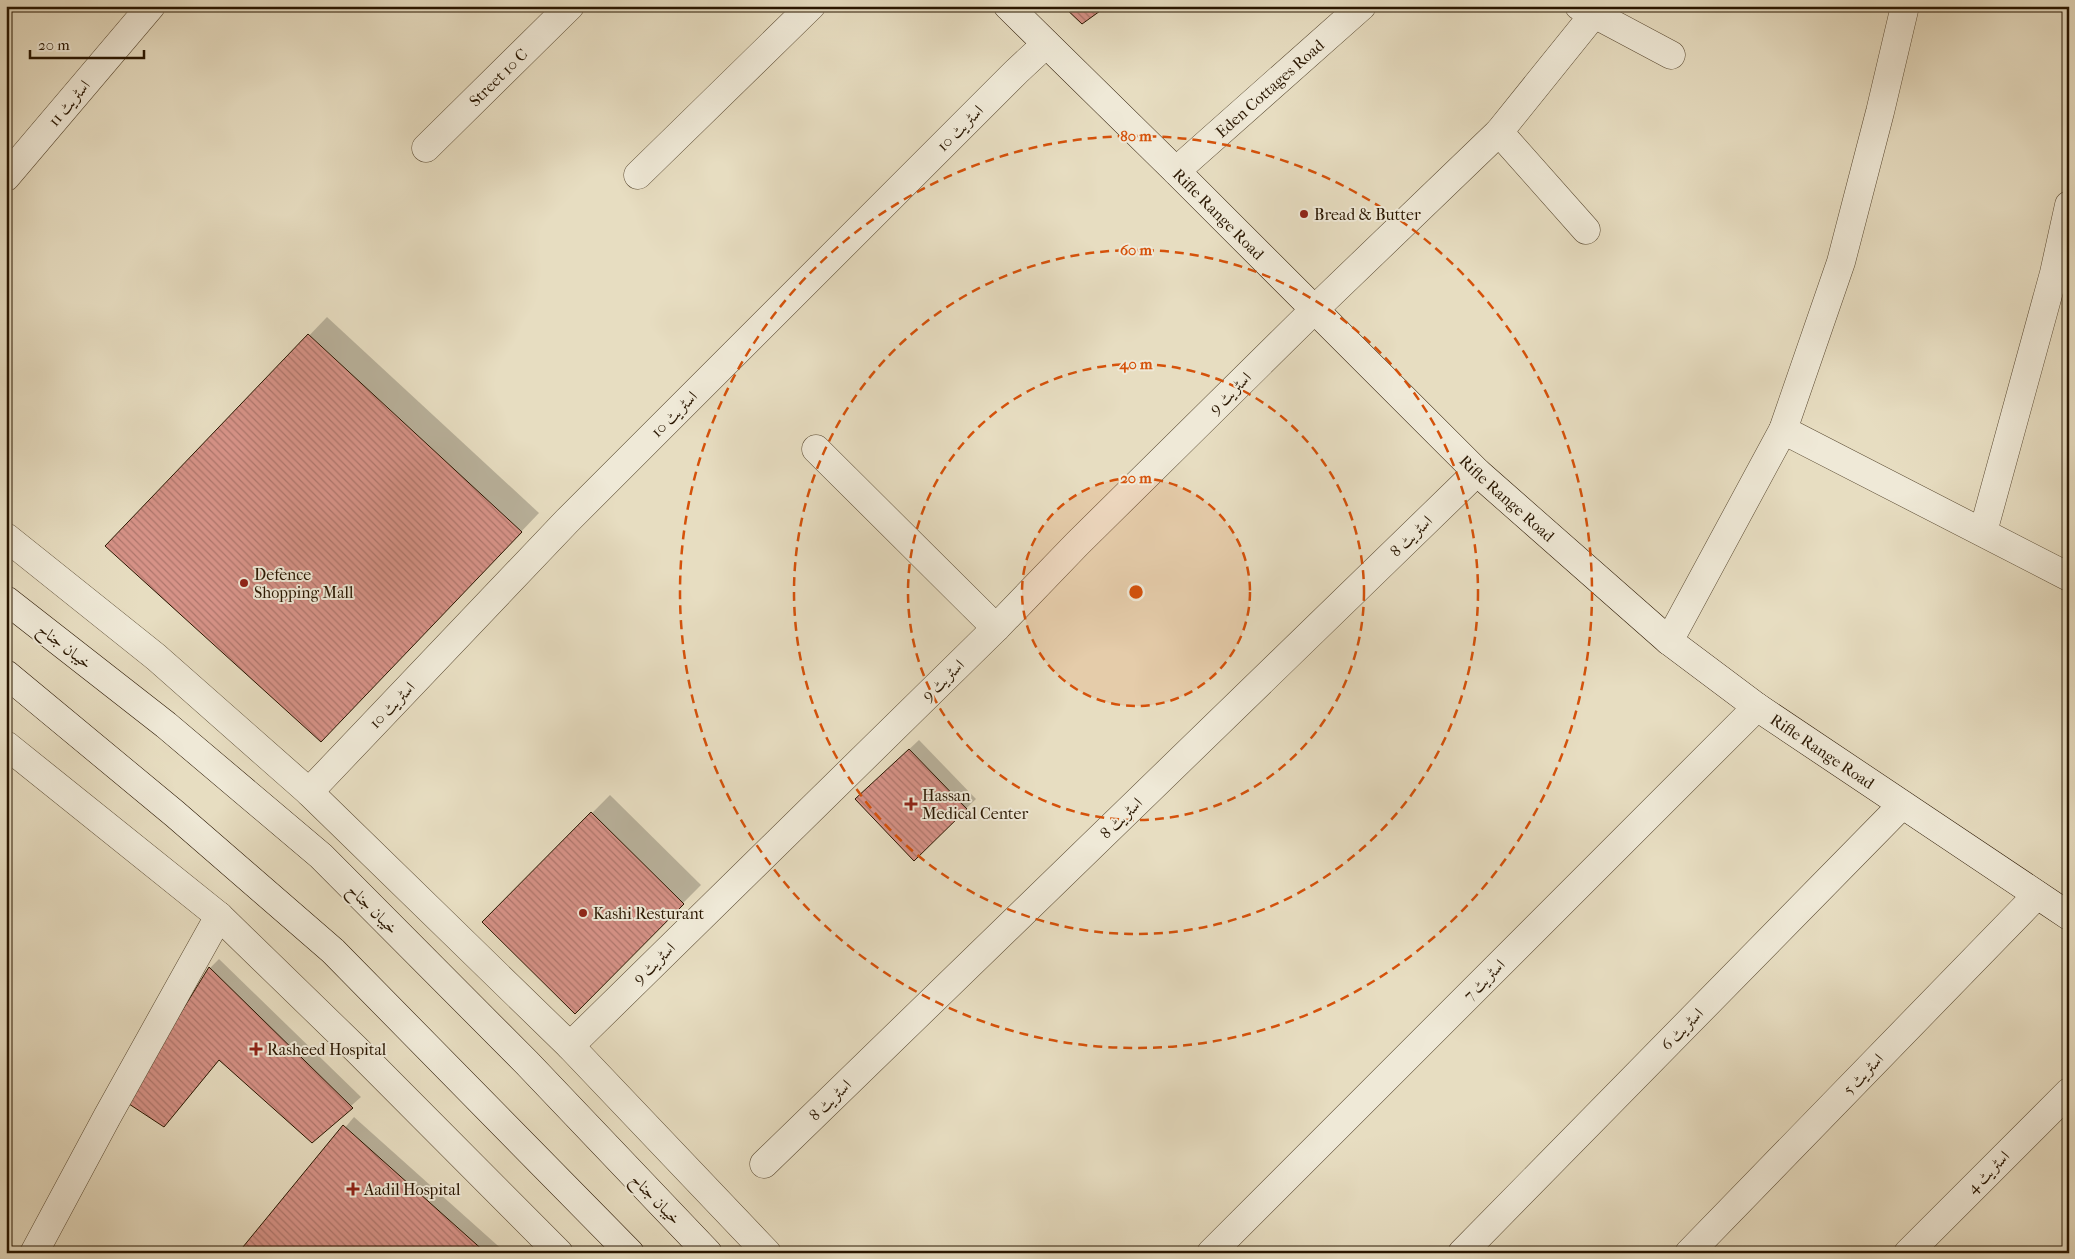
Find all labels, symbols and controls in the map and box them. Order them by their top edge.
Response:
scale bar [30,28,144,60]
street label: Eden Cottages Road [1211,35,1328,141]
text: 20 m [38,36,70,54]
street label: Street 10 C [465,44,531,110]
street label: اسٹریٹ 11 [44,76,95,131]
street label: اسٹریٹ 10 [933,101,988,156]
text: 80 m [1120,127,1152,145]
street label: Rifle Range Road [1169,164,1268,263]
place label: Bread & Butter [1314,205,1421,224]
marker: Bread & Butter [1298,208,1310,220]
text: 60 m [1120,241,1153,259]
text: 40 m [1119,355,1153,373]
street label: اسٹریٹ 9 [1205,368,1256,419]
street label: اسٹریٹ 10 [647,387,702,442]
street label: Rifle Range Road [1456,451,1559,546]
text: 20 m [1120,469,1152,487]
street label: اسٹریٹ 8 [1386,511,1437,561]
place label: Defence Shopping Mall [254,565,354,602]
marker: Defence Shopping Mall [238,577,250,589]
centre of rings [1127,583,1145,601]
street label: خیبان جناح [31,619,96,677]
street label: اسٹریٹ 9 [918,655,969,705]
street label: اسٹریٹ 10 [365,678,420,733]
street label: Rifle Range Road [1767,709,1878,793]
place label: Hassan Medical Center [922,786,1028,823]
street label: اسٹریٹ 8 [1096,793,1147,843]
marker: Hassan Medical Center [904,797,918,811]
street label: خیبان جناح [340,880,402,942]
place label: Kashi Resturant [593,904,705,923]
marker: Kashi Resturant [577,907,589,919]
street label: اسٹریٹ 9 [629,938,680,988]
street label: اسٹریٹ 7 [1459,955,1509,1005]
street label: اسٹریٹ 6 [1657,1004,1708,1055]
place label: Rasheed Hospital [267,1040,387,1059]
marker: Rasheed Hospital [249,1042,263,1056]
street label: اسٹریٹ 5 [1839,1049,1888,1099]
street label: اسٹریٹ 8 [805,1075,856,1125]
street label: اسٹریٹ 4 [1963,1147,2014,1198]
street label: خیبان جناح [624,1170,685,1232]
place label: Aadil Hospital [363,1180,461,1199]
marker: Aadil Hospital [346,1182,360,1196]

